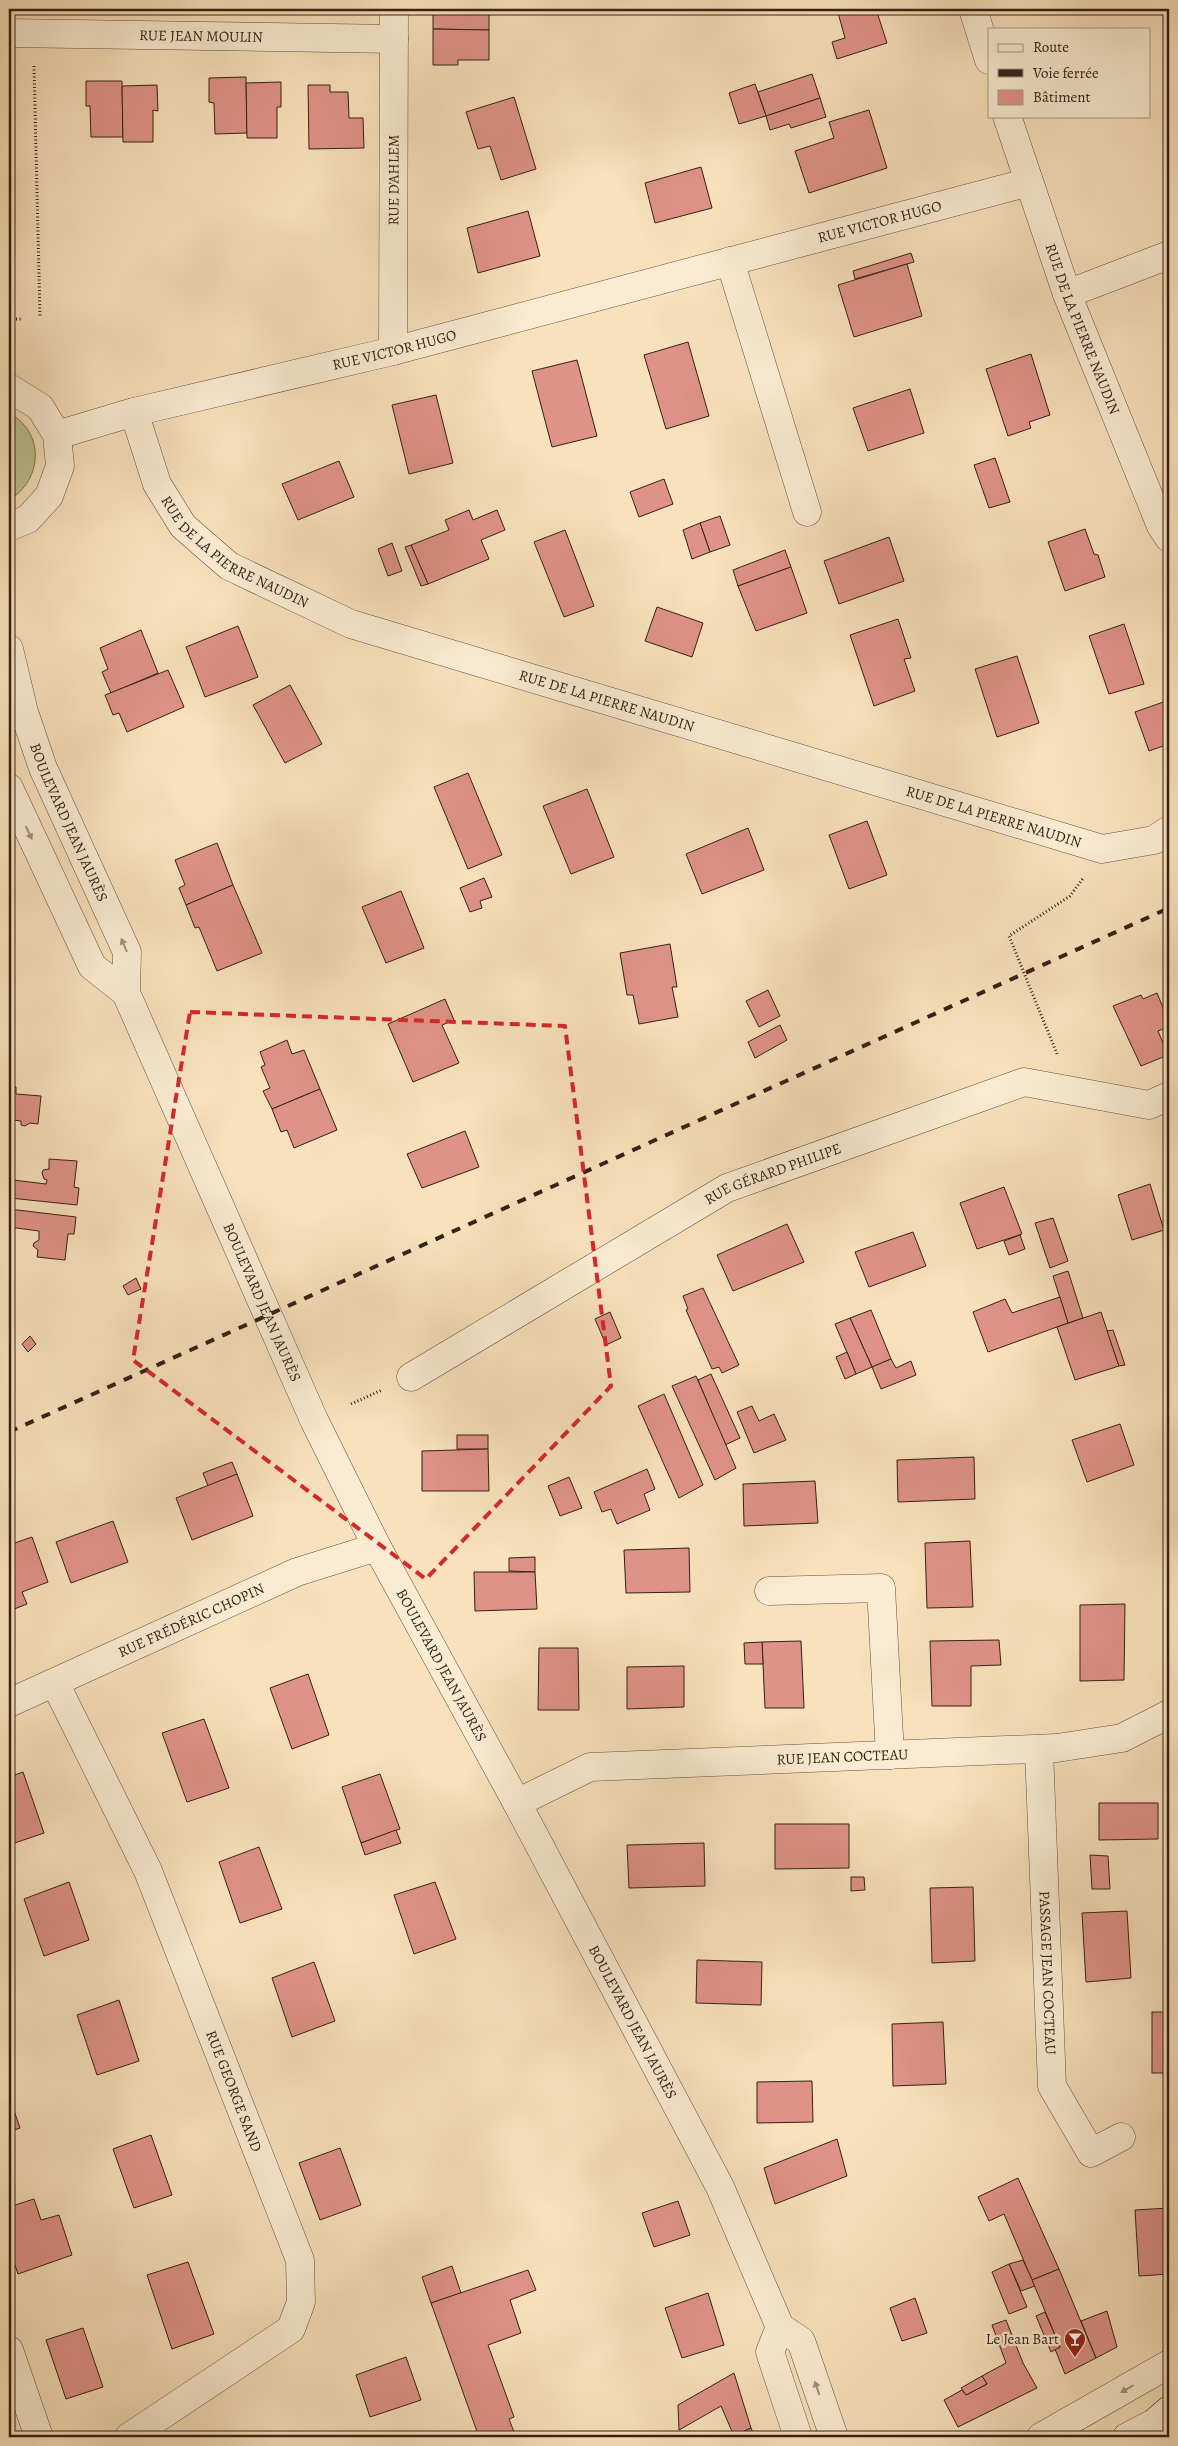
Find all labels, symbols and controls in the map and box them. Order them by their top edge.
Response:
street label: RUE JEAN MOULIN [139,25,263,47]
legend [988,28,1150,118]
text: Route [1033,37,1069,57]
text: Voie ferrée [1032,63,1099,83]
text: Bâtiment [1033,87,1091,107]
street label: RUE D'AHLEM [383,134,404,226]
street label: RUE VICTOR HUGO [816,196,944,248]
street label: RUE DE LA PIERRE NAUDIN [1041,241,1125,418]
street label: RUE VICTOR HUGO [330,325,459,375]
street label: RUE DE LA PIERRE NAUDIN [157,492,312,613]
street label: RUE DE LA PIERRE NAUDIN [517,665,697,736]
street label: BOULEVARD JEAN JAURÈS [25,740,113,905]
street label: RUE DE LA PIERRE NAUDIN [904,781,1084,852]
one-way arrow [26,826,34,840]
one-way arrow [119,938,127,952]
street label: RUE GÉRARD PHILIPE [701,1138,844,1209]
street label: BOULEVARD JEAN JAURÈS [218,1220,306,1385]
street label: RUE FRÉDÉRIC CHOPIN [115,1578,268,1662]
street label: BOULEVARD JEAN JAURÈS [392,1585,491,1745]
street label: RUE JEAN COCTEAU [776,1744,909,1769]
street label: PASSAGE JEAN COCTEAU [1034,1890,1061,2055]
street label: BOULEVARD JEAN JAURÈS [584,1942,682,2102]
street label: RUE GEORGE SAND [201,2027,267,2155]
bar icon: Le Jean Bart [1063,2327,1087,2358]
place label: Le Jean Bart [986,2329,1059,2349]
one-way arrow [813,2381,820,2396]
one-way arrow [1120,2384,1134,2393]

